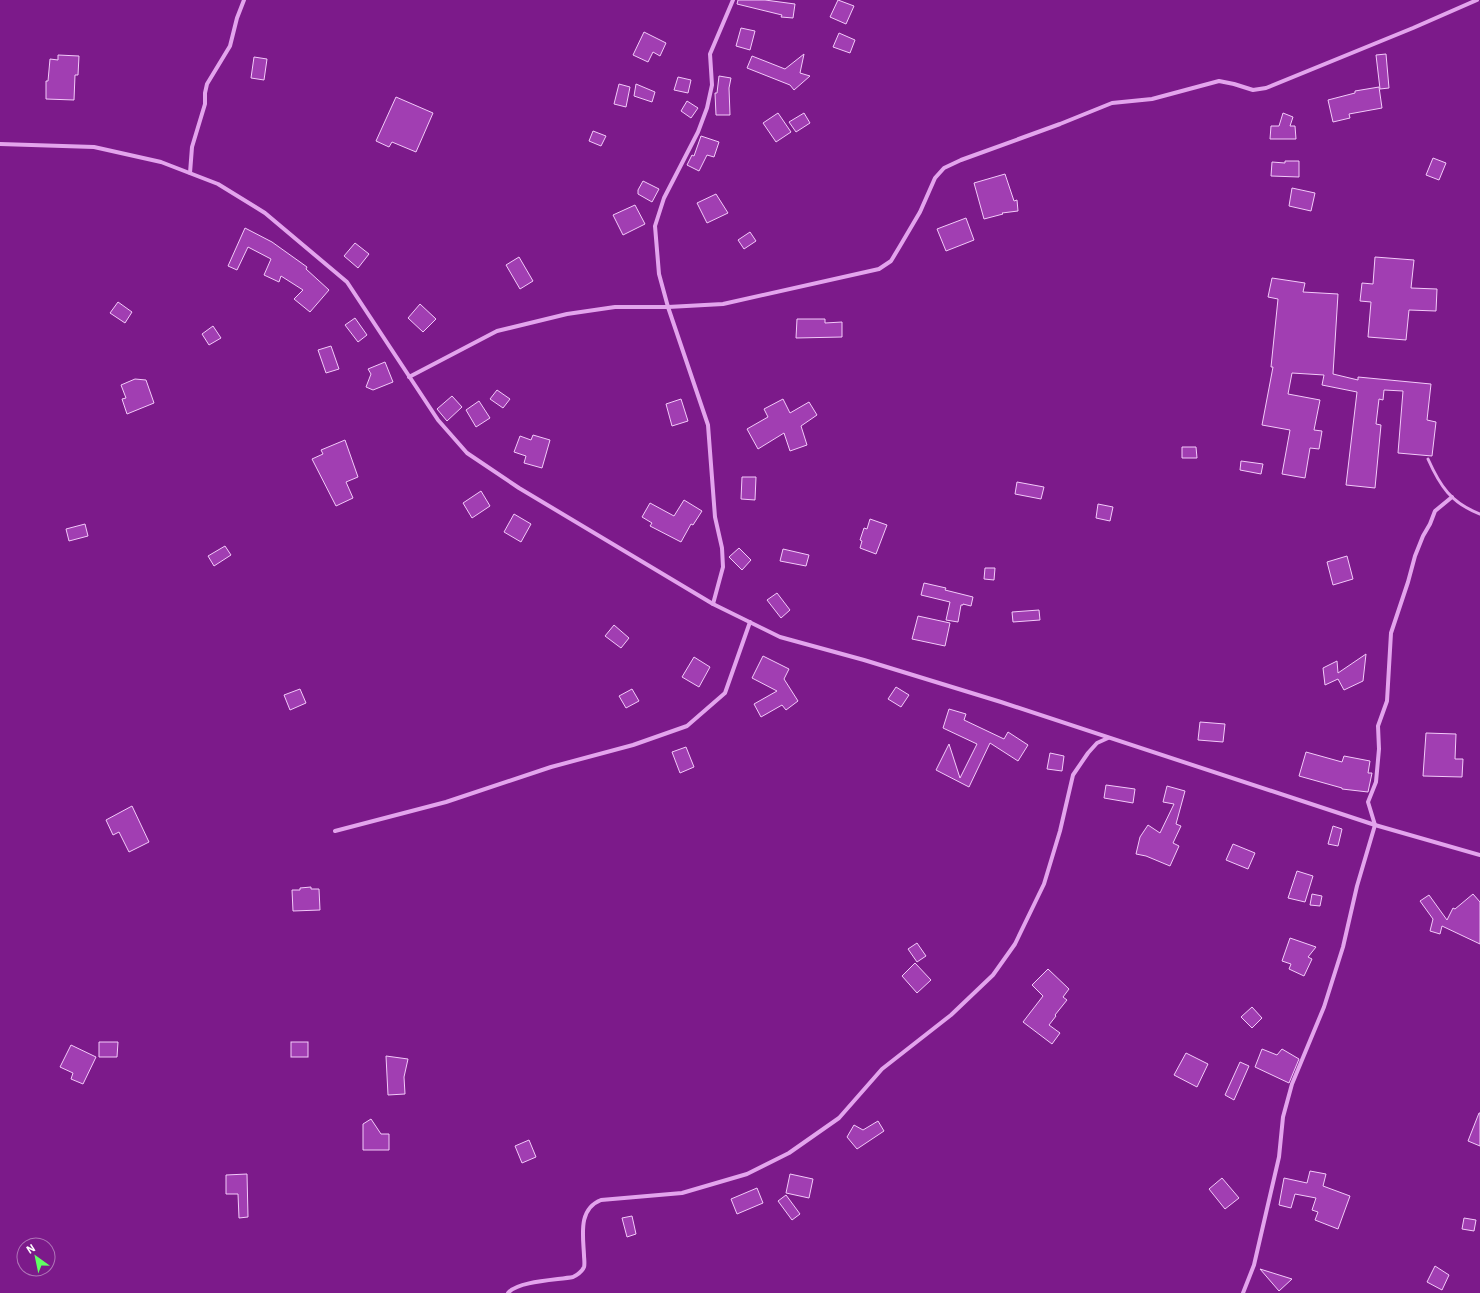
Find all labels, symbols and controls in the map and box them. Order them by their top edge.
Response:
north arrow [16,1237,56,1277]
text: N [23,1241,38,1257]

